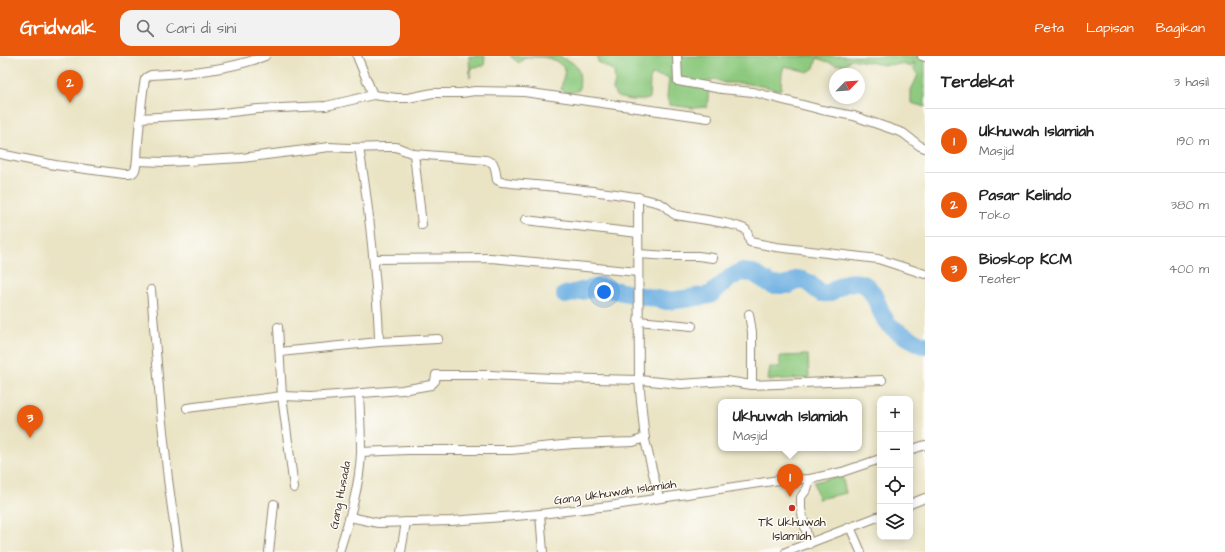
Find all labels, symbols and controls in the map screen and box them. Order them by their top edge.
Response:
search box [120,10,400,46]
text: Gridwalk [20,15,96,42]
icon: search [134,17,156,39]
text: Cari di sini [166,18,236,39]
text: Peta [1035,18,1064,38]
text: Lapisan [1086,18,1134,38]
text: Bagikan [1156,18,1205,38]
north arrow [829,68,865,104]
pin: 2 [57,70,83,103]
text: Terdekat [941,70,1014,94]
text: 3 hasil [1174,73,1209,91]
text: Ukhuwah Islamiah [979,121,1094,142]
text: 1 [953,132,955,150]
text: 190 m [1176,132,1209,150]
text: Masjid [979,142,1014,160]
text: Pasar Kelindo [979,185,1071,206]
text: 2 [950,196,958,214]
text: 380 m [1170,196,1209,214]
text: Toko [979,206,1010,224]
text: Bioskop KCM [979,249,1072,270]
text: 3 [951,260,957,278]
text: 400 m [1168,260,1209,278]
text: Teater [979,270,1020,288]
your location [594,282,614,302]
map controls [877,396,913,540]
button: + [877,396,913,432]
popup [718,399,862,451]
pin: 3 [17,405,43,438]
text: Ukhuwah Islamiah [733,406,847,427]
text: Masjid [733,427,768,445]
button: − [877,432,913,468]
street label: Gang Husada [326,460,356,531]
pin: 1 [777,464,803,497]
button: locate [877,468,913,504]
street label: Gang Ukhuwah Islamiah [553,476,677,510]
marker: TK Ukhuwah Islamiah [787,503,797,513]
button: layers [877,504,913,540]
place label: TK Ukhuwah Islamiah [758,514,826,545]

